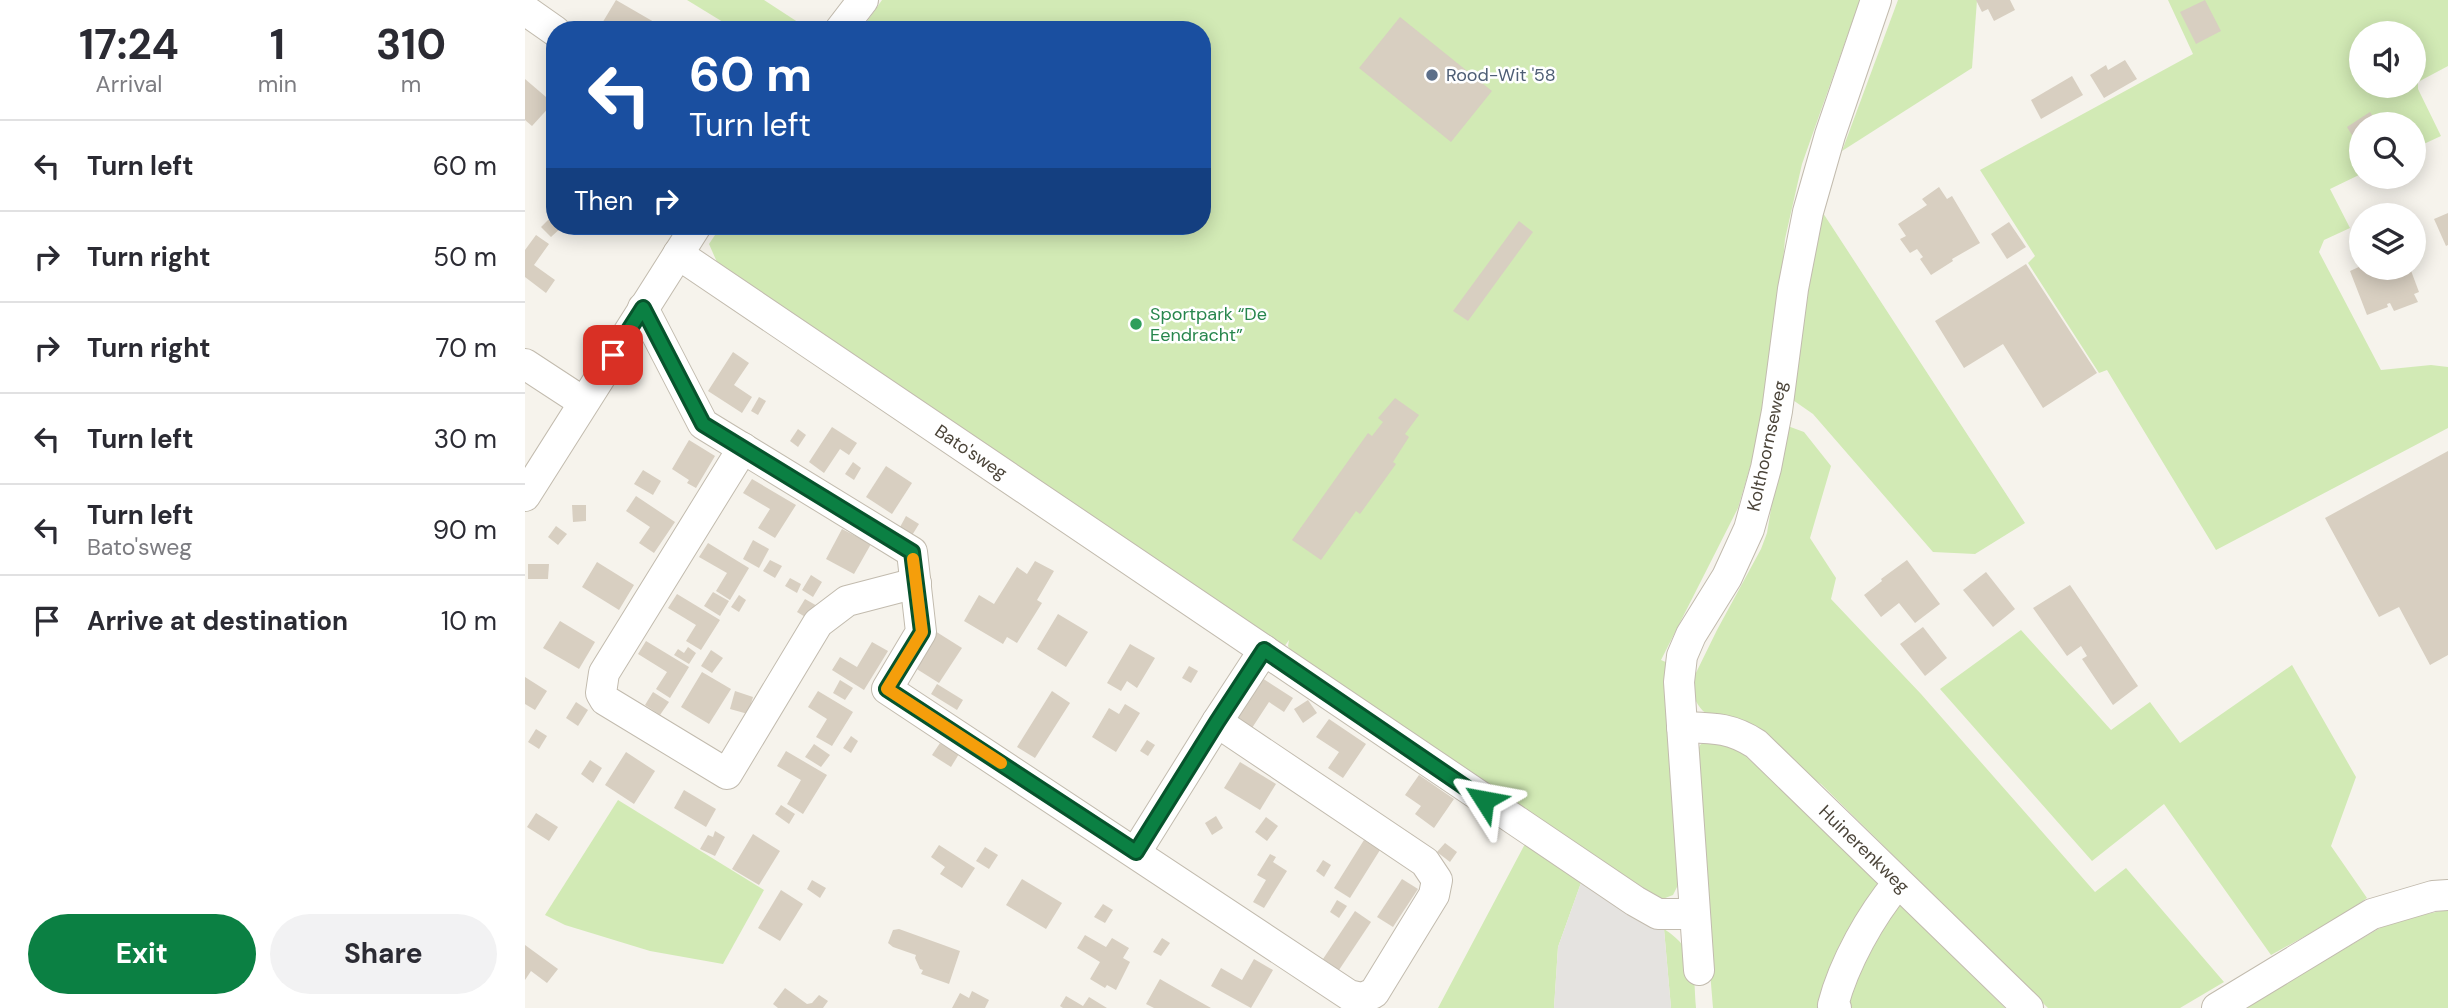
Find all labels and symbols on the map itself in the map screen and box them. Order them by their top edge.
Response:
place label: Rood-Wit '58 [1446,63,1556,87]
marker: Rood-Wit '58 [1424,67,1440,83]
place label: Sportpark “De Eendracht” [1150,302,1267,347]
marker: Sportpark “De Eendracht” [1128,316,1144,332]
pin [583,325,643,385]
street label: Kolthoornseweg [1741,379,1793,513]
street label: Bato'sweg [930,419,1012,485]
position arrow [1447,763,1521,837]
street label: Huinerenkweg [1814,800,1914,898]

